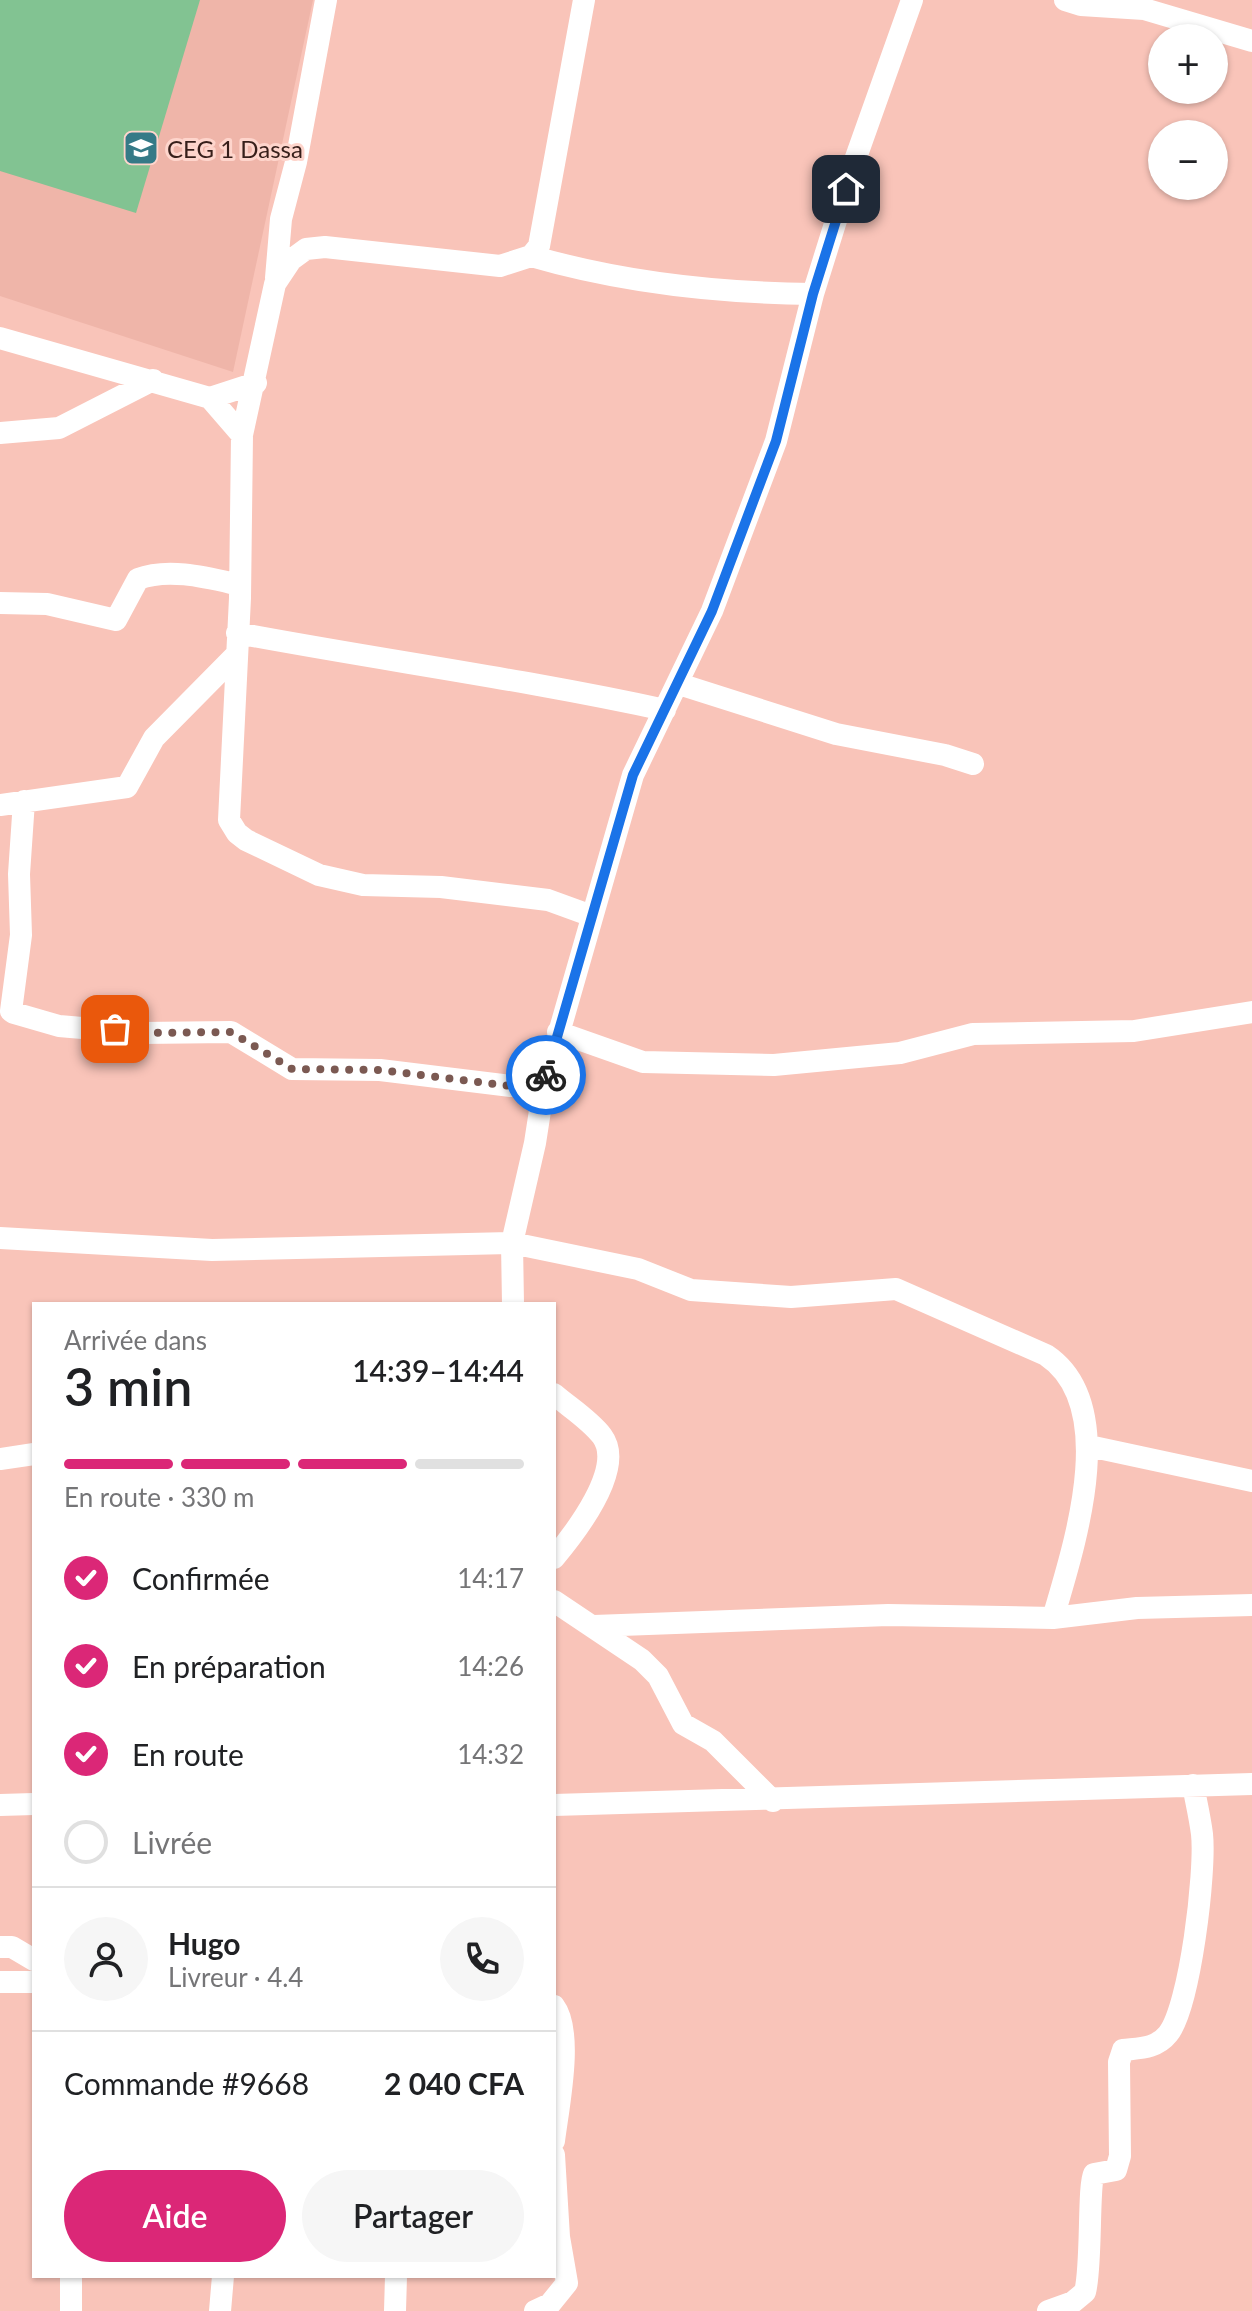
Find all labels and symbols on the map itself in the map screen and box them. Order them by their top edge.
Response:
school or university icon: CEG 1 Dassa [122,129,160,167]
place label: CEG 1 Dassa [167,134,303,163]
pin [812,155,880,223]
pin [81,995,149,1063]
courier [506,1035,586,1115]

